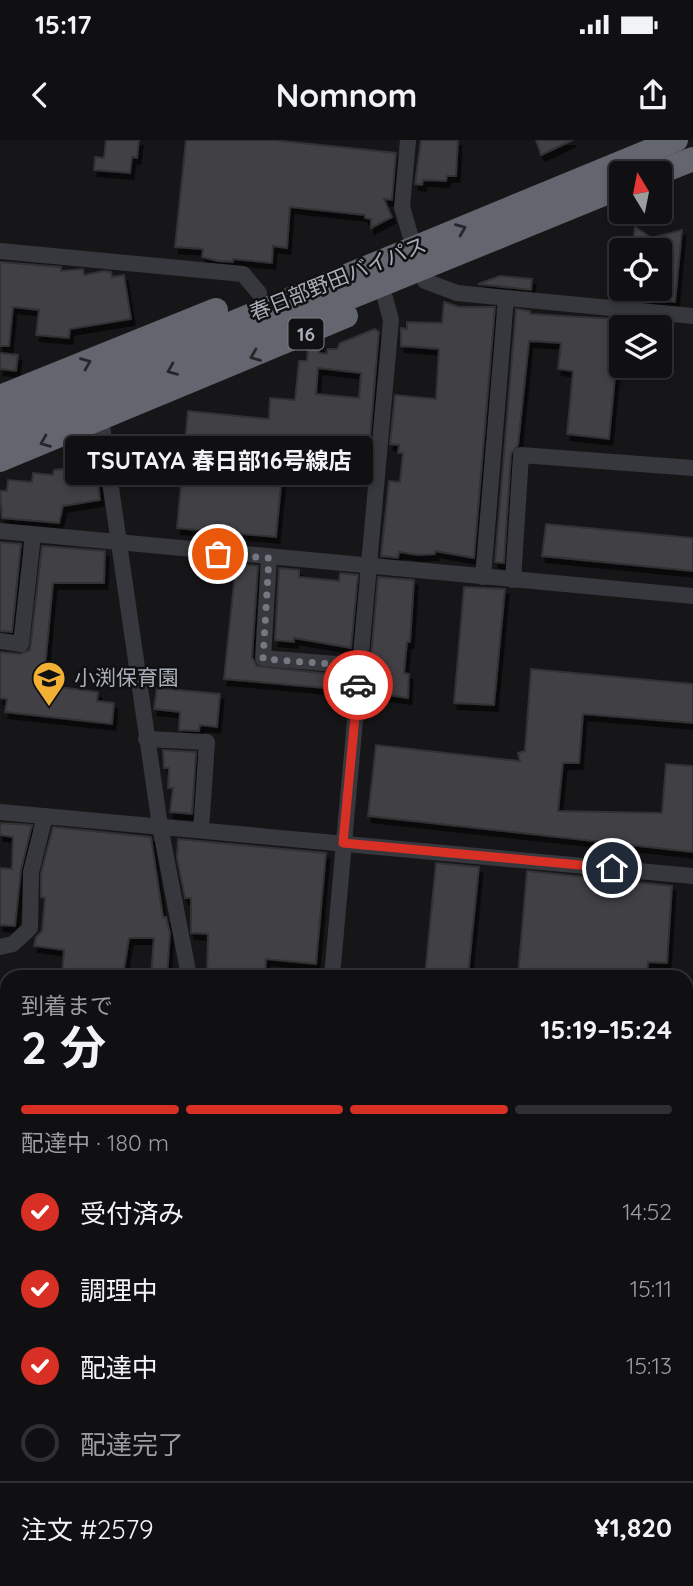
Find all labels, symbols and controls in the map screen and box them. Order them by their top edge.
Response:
text: 15:17 [35,8,92,41]
text: Nomnom [276,75,417,115]
icon: back [21,76,59,114]
icon: share [634,76,672,114]
north arrow [609,161,672,224]
map controls [609,161,672,378]
one-way arrow [454,224,466,238]
street label: 春日部野田バイパス [245,231,430,325]
button: locate [609,238,672,301]
button: layers [609,315,672,378]
road number: 16 [288,318,324,350]
one-way arrow [250,348,263,362]
one-way arrow [79,357,91,371]
one-way arrow [167,362,180,376]
one-way arrow [39,433,51,447]
callout: TSUTAYA 春日部16号線店 [64,435,372,484]
text: TSUTAYA 春日部16号線店 [87,446,351,475]
pin [188,524,248,584]
icon: bag [199,535,237,573]
courier [323,650,393,720]
school or university icon: 小渕保育園 [30,659,68,708]
place label: 小渕保育園 [74,664,179,690]
icon: car [339,666,377,704]
pin [582,838,642,898]
icon: home [593,849,631,887]
text: 到着まで [21,991,113,1020]
text: 15:19–15:24 [540,1013,672,1046]
text: 2 分 [21,1018,106,1076]
text: 配達中 · 180 m [21,1128,169,1157]
icon: check [21,1193,59,1231]
text: 受付済み [80,1197,184,1230]
text: 14:52 [622,1197,672,1226]
icon: check [21,1270,59,1308]
text: 調理中 [80,1274,158,1307]
text: 15:11 [630,1274,672,1303]
icon: check [21,1347,59,1385]
text: 配達中 [80,1351,158,1384]
text: 15:13 [626,1351,672,1380]
text: 配達完了 [80,1428,184,1461]
text: ¥1,820 [594,1511,672,1544]
text: 注文 #2579 [21,1513,154,1546]

